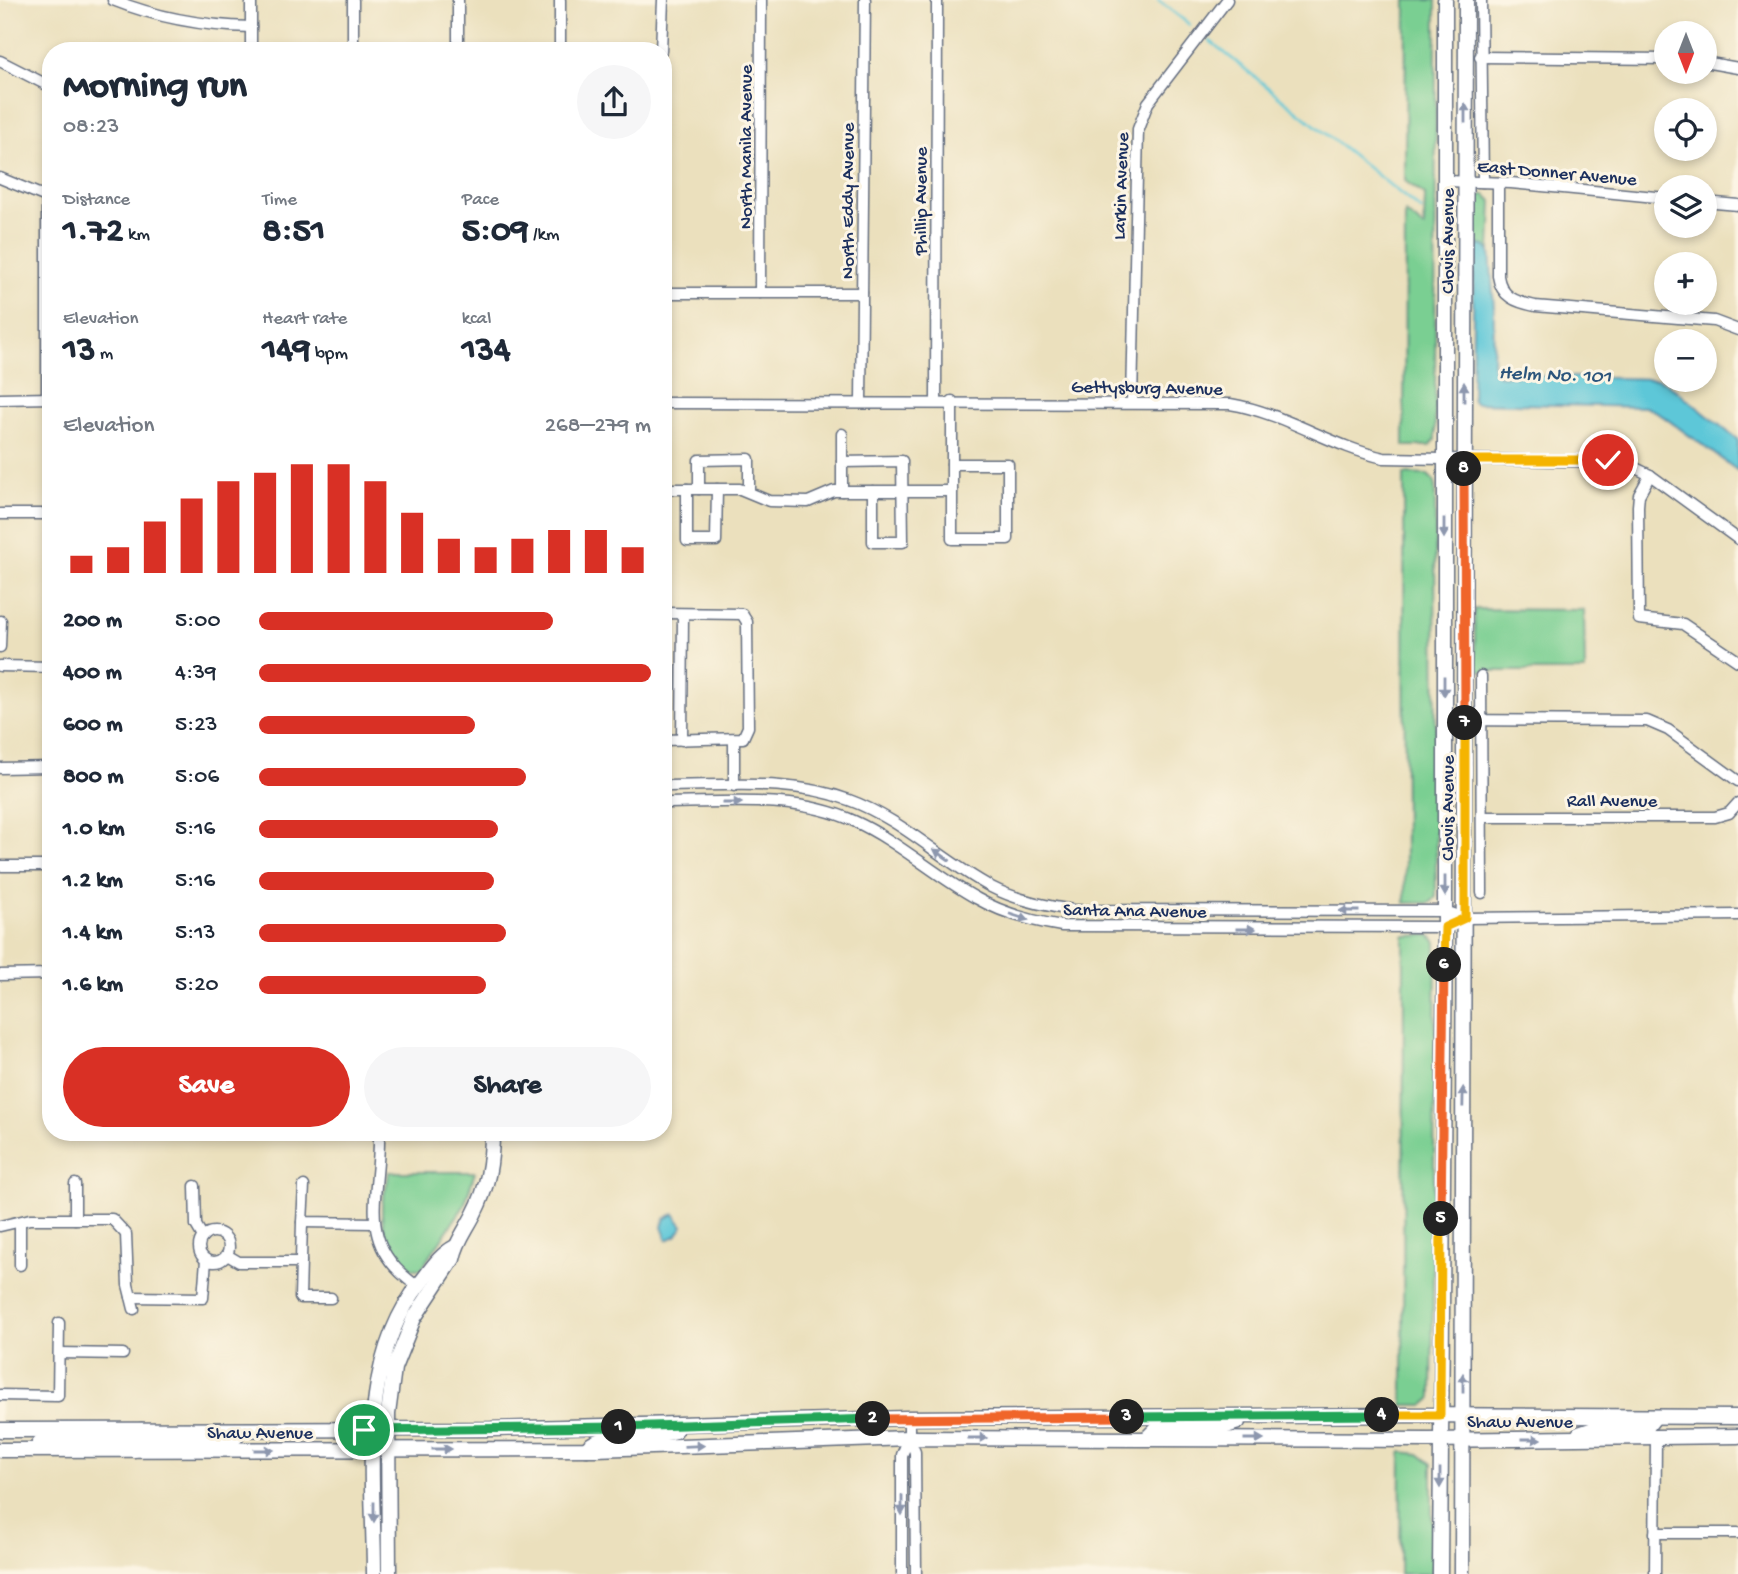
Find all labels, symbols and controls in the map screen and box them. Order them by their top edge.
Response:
north arrow [1654,21,1717,84]
map controls [1654,21,1717,392]
street label: North Manila Avenue [736,64,759,229]
button: share [577,65,651,139]
text: Morning run [63,66,247,110]
button: locate [1654,98,1717,161]
one-way arrow [1459,102,1471,124]
text: 08:23 [63,114,119,141]
street label: North Eddy Avenue [838,123,861,279]
street label: Larkin Avenue [1109,132,1136,240]
street label: Phillip Avenue [911,147,934,256]
street label: East Donner Avenue [1476,156,1638,193]
button: layers [1654,175,1717,238]
street label: Clovis Avenue [1438,188,1461,294]
text: Distance [63,189,130,212]
text: Time [262,189,297,212]
text: Pace [462,189,499,212]
text: 1.72 [63,212,123,253]
text: 8:51 [262,212,325,253]
text: 5:09 [462,212,528,253]
text: km [123,224,150,247]
text: /km [528,224,560,247]
button: + [1654,252,1717,315]
text: Elevation [63,308,139,331]
text: Heart rate [262,308,347,331]
text: kcal [462,308,491,331]
button: − [1654,329,1717,392]
text: 13 [63,331,95,372]
text: 149 [262,331,311,372]
text: 134 [462,331,511,372]
text: m [95,343,113,366]
text: bpm [311,343,348,366]
water label: Helm No. 101 [1498,362,1612,391]
street label: Gettysburg Avenue [1071,377,1223,402]
one-way arrow [1458,380,1470,402]
text: Elevation [63,413,154,440]
text: 268–279 m [545,413,651,440]
pin [1578,430,1638,490]
icon: check [1589,441,1627,479]
pin: 8 [1446,452,1482,486]
text: 8 [1458,457,1469,480]
one-way arrow [1438,517,1450,539]
text: 200 m [63,608,122,635]
text: 5:00 [175,608,220,635]
text: 400 m [63,660,122,687]
text: 4:39 [175,660,217,687]
one-way arrow [1438,676,1450,698]
pin: 7 [1448,706,1482,740]
text: 7 [1460,711,1469,734]
text: 600 m [63,712,123,739]
text: 5:23 [175,712,218,739]
street label: Clovis Avenue [1438,755,1461,861]
text: 800 m [63,764,124,791]
text: 5:06 [175,764,219,791]
street label: Rall Avenue [1567,791,1657,814]
one-way arrow [721,797,743,809]
text: 1.0 km [63,816,125,843]
text: 5:16 [175,816,215,843]
one-way arrow [932,849,952,862]
text: 1.2 km [63,868,123,895]
text: 5:16 [175,868,215,895]
one-way arrow [1439,875,1451,897]
street label: Santa Ana Avenue [1063,900,1207,925]
one-way arrow [1338,905,1360,917]
one-way arrow [1009,912,1030,923]
text: 1.4 km [63,920,122,947]
text: 5:13 [175,920,216,947]
one-way arrow [1235,923,1257,935]
pin: 6 [1426,948,1462,982]
text: 6 [1439,953,1448,976]
text: 1.6 km [63,972,123,999]
text: 5:20 [175,972,219,999]
button: Save [63,1047,350,1127]
button: Share [364,1047,651,1127]
one-way arrow [1457,1086,1468,1108]
pin: 5 [1424,1202,1458,1236]
text: 5 [1436,1207,1446,1230]
one-way arrow [1457,1372,1469,1394]
pin: 4 [1364,1398,1400,1432]
pin [334,1400,394,1460]
pin: 3 [1110,1400,1144,1434]
pin: 2 [856,1402,890,1436]
text: 4 [1377,1403,1386,1426]
text: 3 [1122,1405,1131,1428]
text: 2 [868,1407,877,1430]
pin: 1 [602,1410,636,1444]
icon: arrive [345,1411,383,1449]
street label: Shaw Avenue [1467,1412,1573,1435]
text: 1 [615,1415,622,1438]
street label: Shaw Avenue [207,1423,313,1446]
one-way arrow [967,1432,989,1444]
one-way arrow [1243,1433,1265,1445]
one-way arrow [1520,1433,1542,1445]
one-way arrow [683,1440,705,1451]
one-way arrow [431,1443,453,1455]
one-way arrow [253,1444,275,1456]
one-way arrow [1434,1468,1446,1490]
one-way arrow [896,1494,908,1516]
one-way arrow [368,1501,380,1523]

